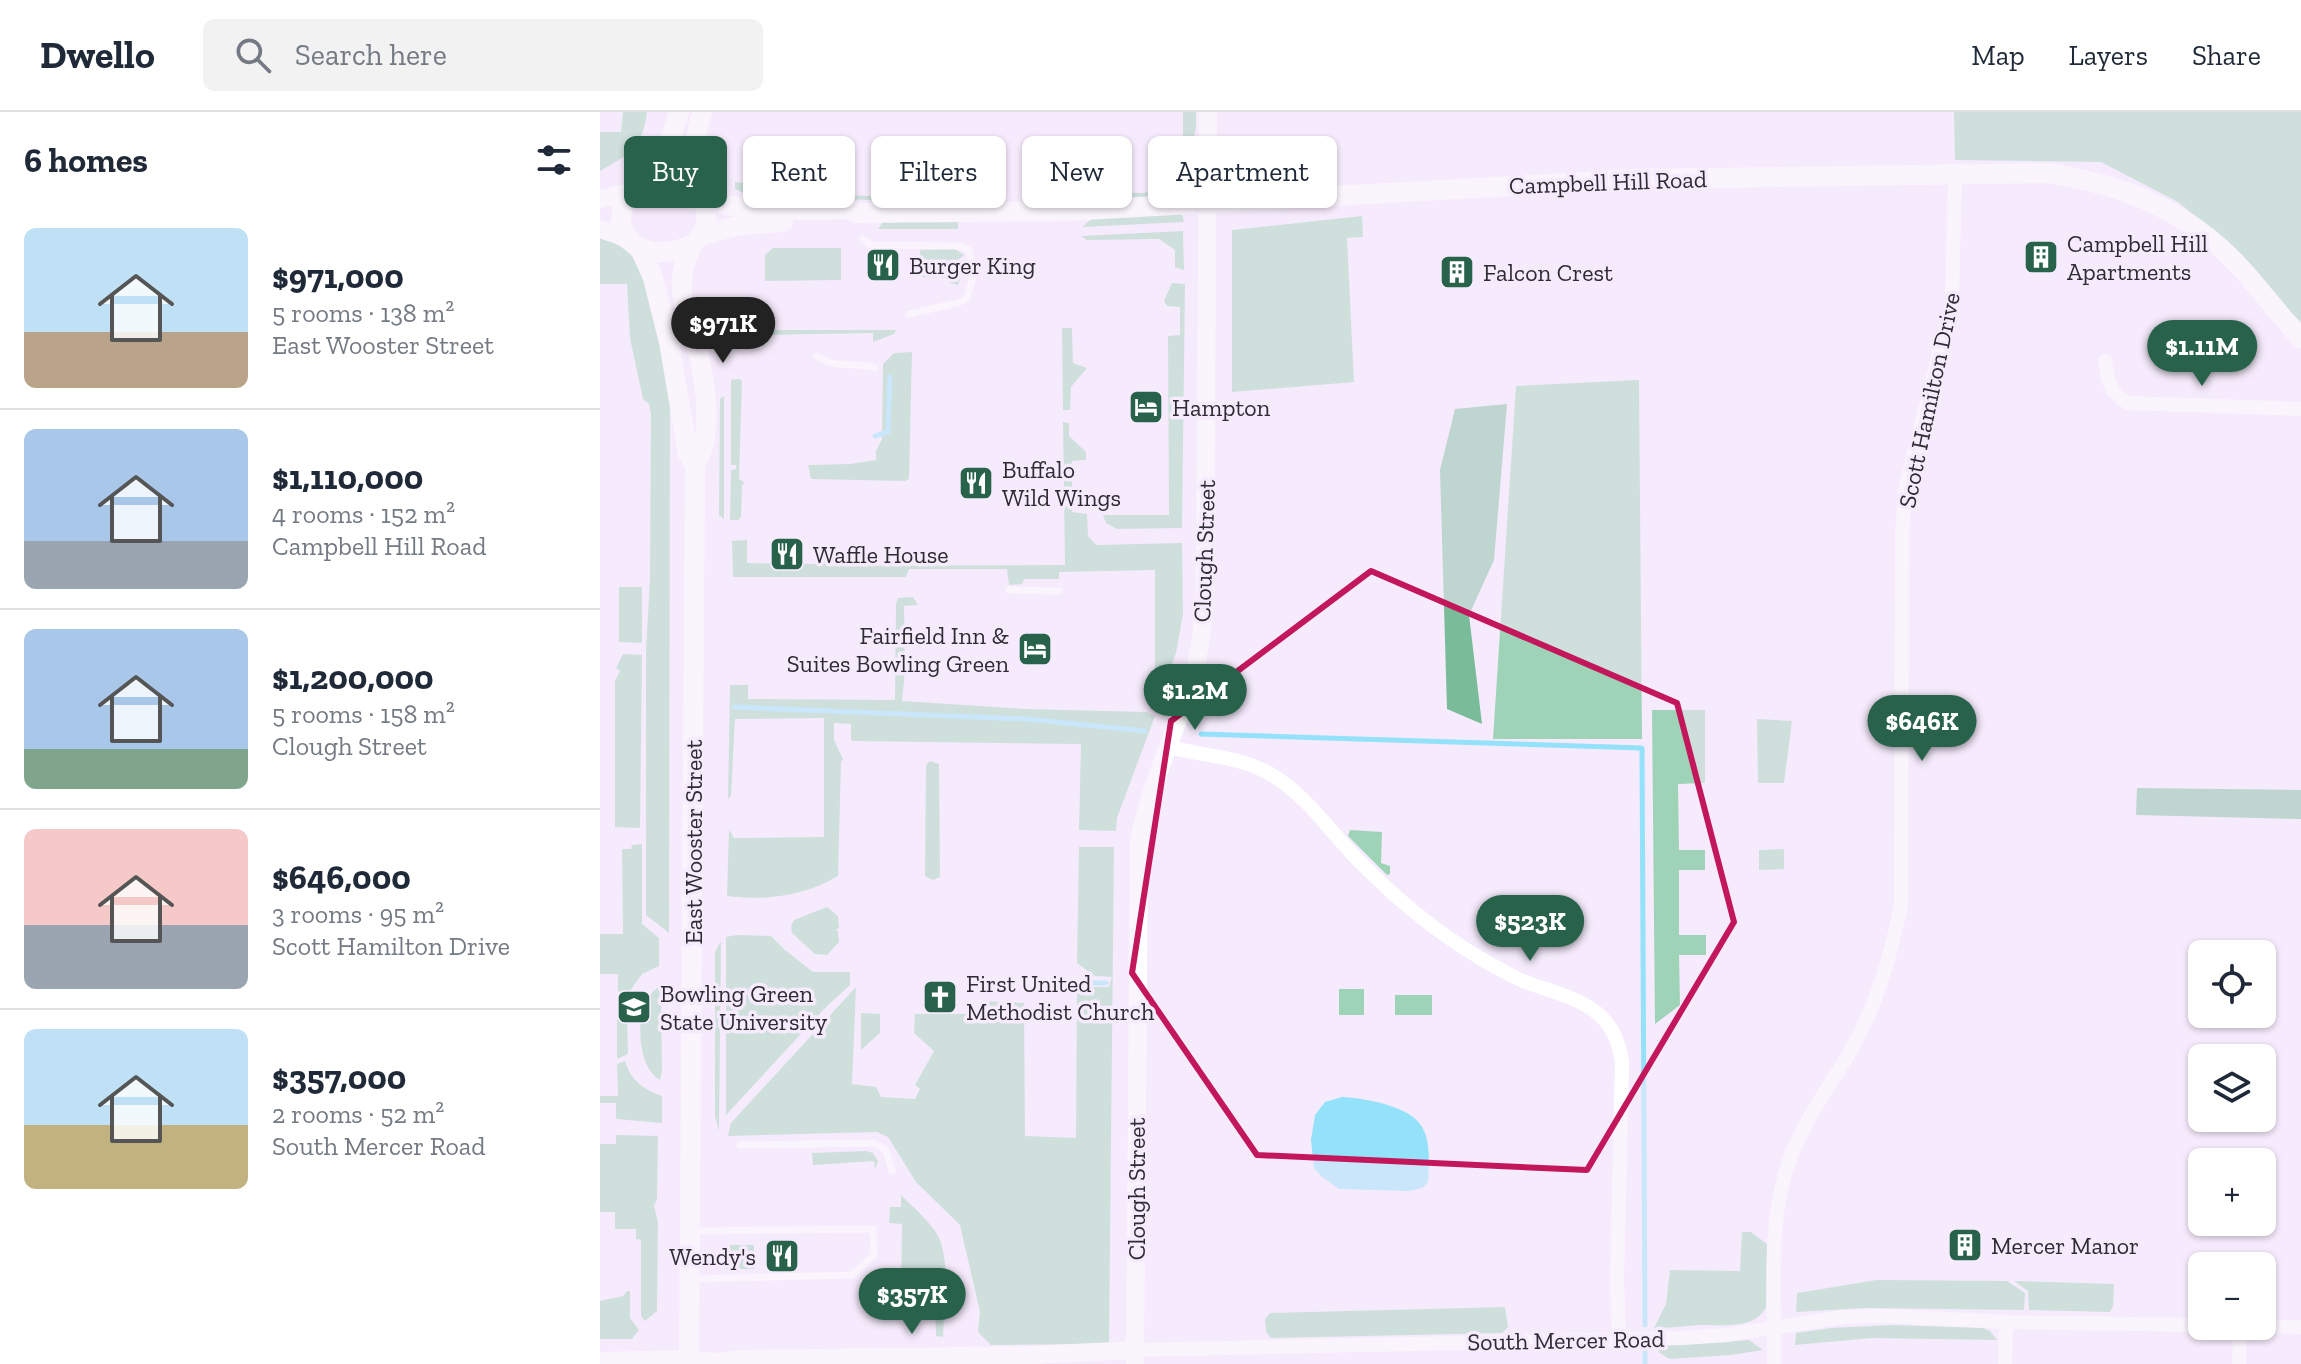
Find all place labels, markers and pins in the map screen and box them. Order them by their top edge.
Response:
place label: Campbell Hill Apartments [2067,229,2208,286]
building icon: Campbell Hill Apartments [2022,238,2060,276]
restaurant icon: Burger King [864,246,902,284]
place label: Burger King [909,251,1036,280]
building icon: Falcon Crest [1438,253,1476,291]
place label: Falcon Crest [1483,258,1613,287]
pin: $971K [667,297,779,365]
pin: $1.11M [2137,320,2267,388]
hotel icon: Hampton [1127,388,1165,426]
place label: Hampton [1172,393,1271,422]
place label: Buffalo Wild Wings [1002,455,1121,512]
restaurant icon: Buffalo Wild Wings [957,464,995,502]
restaurant icon: Waffle House [768,535,806,573]
place label: Waffle House [813,540,949,569]
place label: Fairfield Inn & Suites Bowling Green [787,621,1009,678]
hotel icon: Fairfield Inn & Suites Bowling Green [1016,630,1054,668]
pin: $1.2M [1139,664,1251,732]
pin: $646K [1866,695,1978,763]
pin: $523K [1474,895,1586,963]
place label: First United Methodist Church [966,969,1155,1026]
church icon: First United Methodist Church [921,978,959,1016]
place label: Bowling Green State University [660,979,828,1036]
school or university icon: Bowling Green State University [615,988,653,1026]
building icon: Mercer Manor [1946,1226,1984,1264]
place label: Mercer Manor [1991,1231,2139,1260]
restaurant icon: Wendy's [763,1237,801,1275]
place label: Wendy's [669,1242,756,1271]
pin: $357K [856,1268,968,1336]

